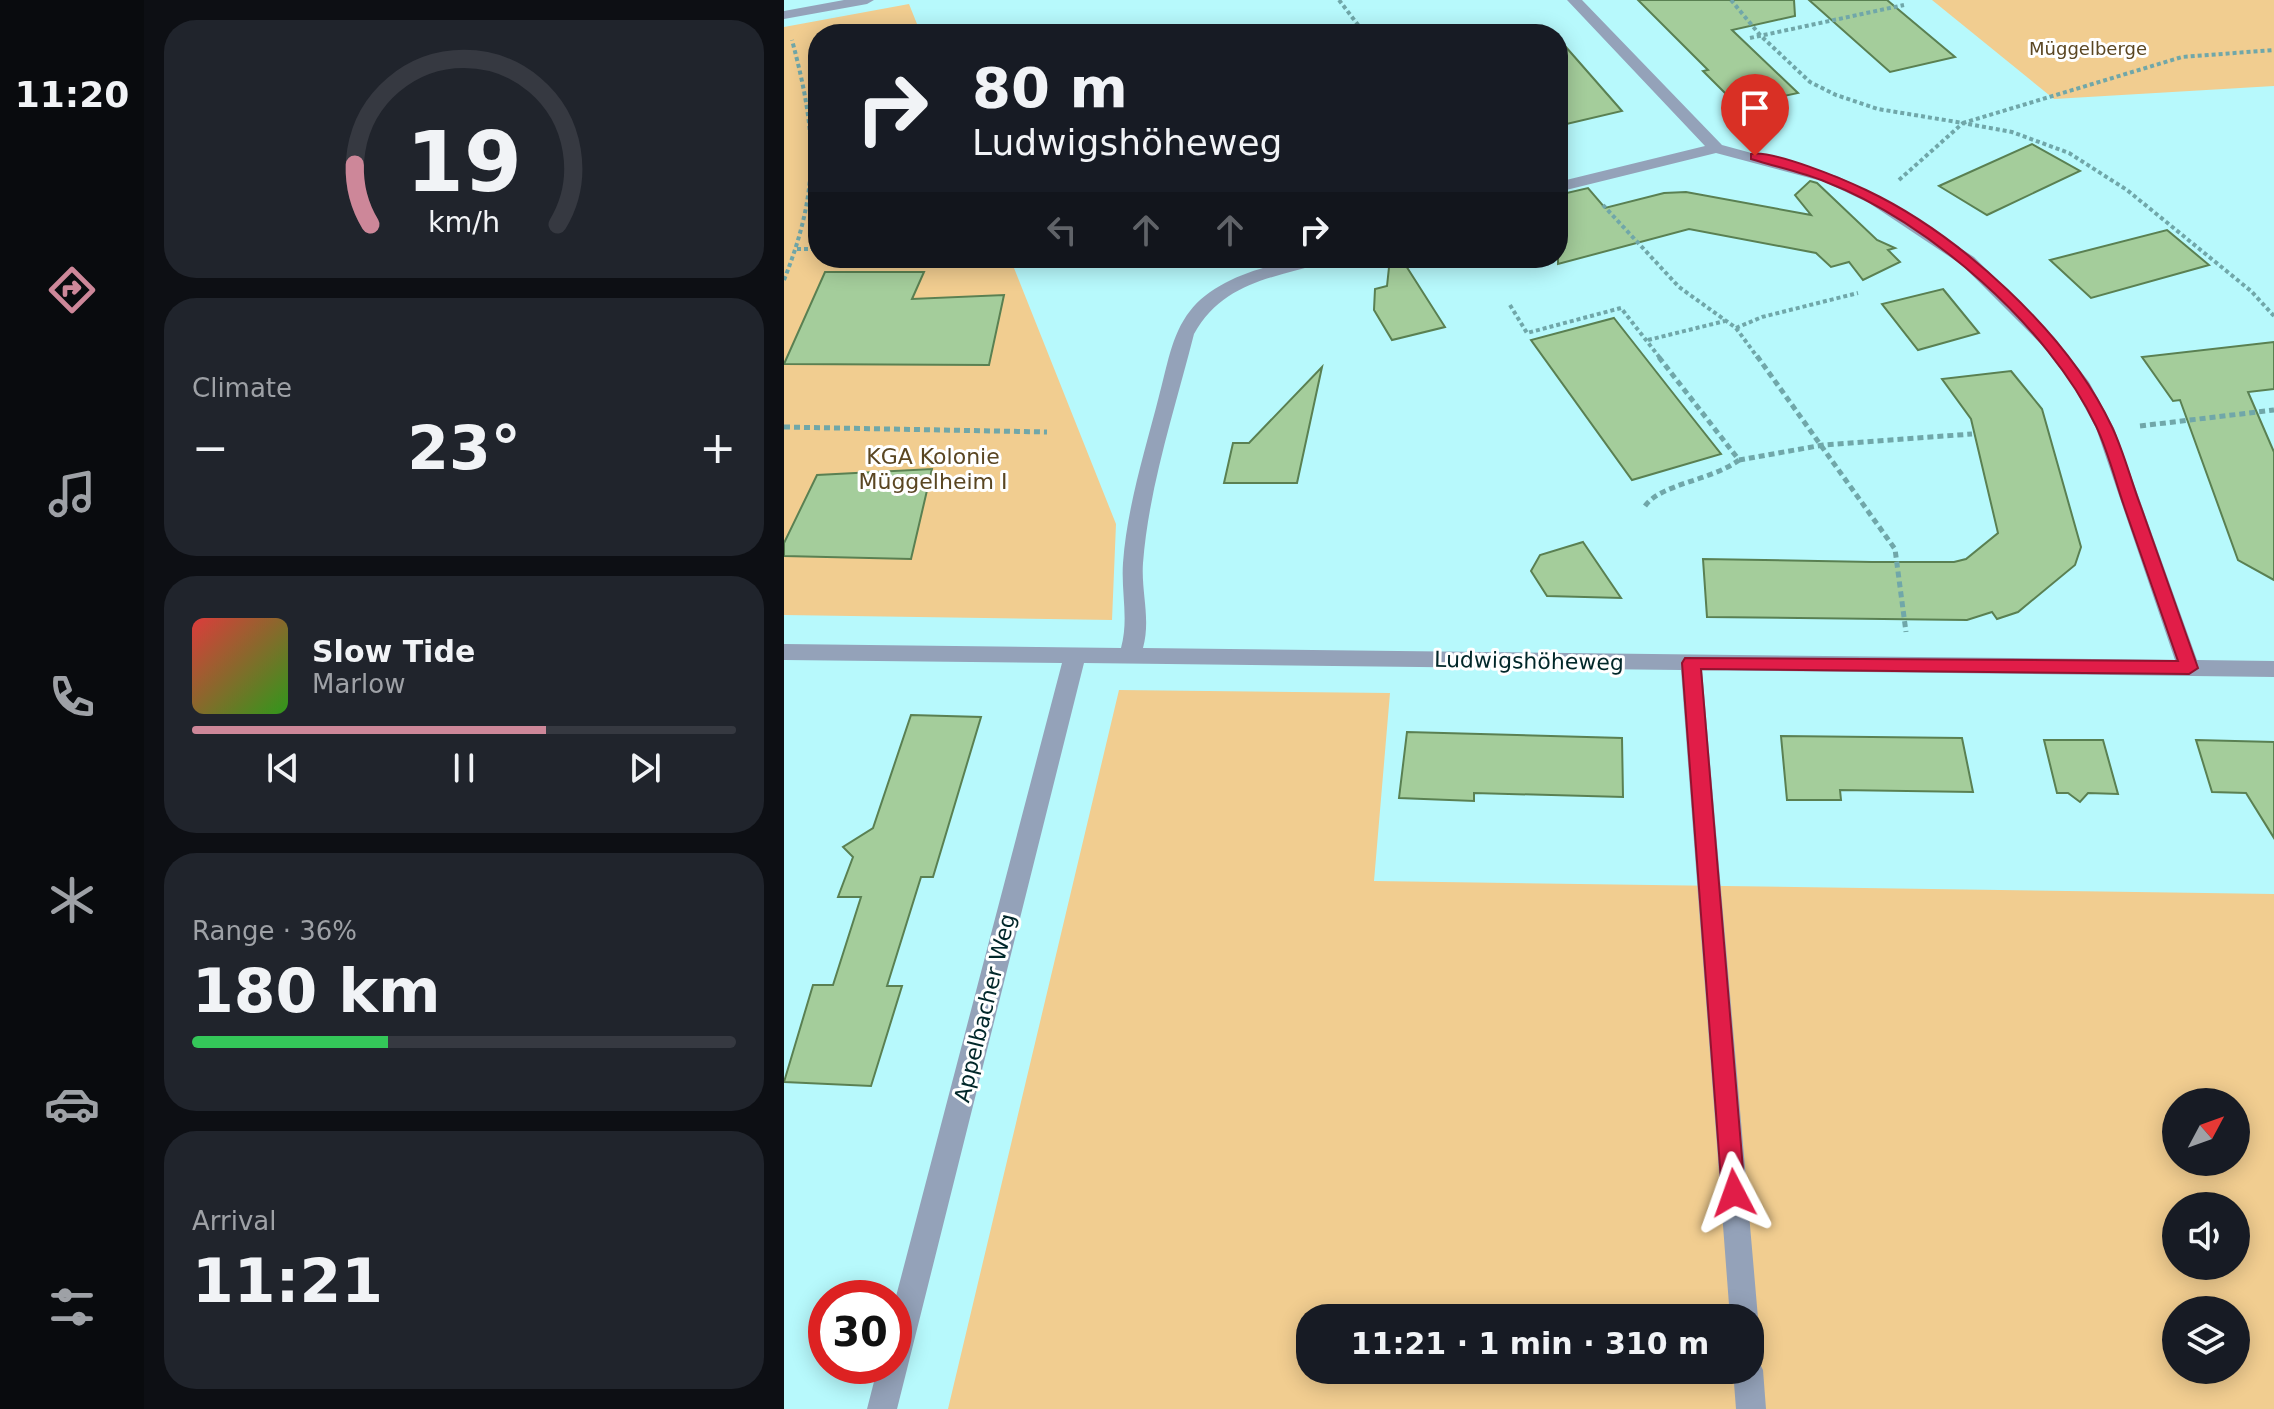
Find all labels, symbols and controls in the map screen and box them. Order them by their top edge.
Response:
park label: Müggelberge [2029,38,2147,59]
text: 80 m [972,55,1128,120]
icon: right [840,56,944,160]
text: 11:20 [15,74,129,115]
pin [1721,74,1789,156]
icon: arrive [1733,86,1777,130]
text: 19 [406,113,522,210]
text: Ludwigshöheweg [972,122,1282,163]
text: km/h [428,205,500,239]
icon: left [1040,208,1084,252]
icon: ahead [1124,208,1168,252]
icon: ahead [1208,208,1252,252]
icon: right [1292,208,1336,252]
icon: directions [44,262,100,318]
text: Climate [192,373,292,403]
text: 23° [407,413,521,483]
text: − [192,422,229,473]
text: + [699,422,736,473]
park label: KGA Kolonie Müggelheim I [858,444,1008,494]
icon: music [44,466,100,522]
text: Slow Tide [312,634,475,669]
street label: Ludwigshöheweg [1434,647,1624,675]
icon: phone [44,669,100,725]
text: Marlow [312,669,405,699]
icon: previous [261,746,305,790]
icon: pause [442,746,486,790]
icon: next [623,746,667,790]
icon: climate [44,872,100,928]
street label: Appelbacher Weg [949,911,1021,1105]
text: Range · 36% [192,916,357,946]
text: 180 km [192,956,441,1026]
icon: car [44,1076,100,1132]
north arrow [2162,1088,2250,1176]
map controls [2162,1088,2250,1384]
position arrow [1692,1151,1776,1235]
button: sound [2162,1192,2250,1280]
text: Arrival [192,1206,276,1236]
text: 11:21 [192,1246,383,1316]
icon: filters [44,1279,100,1335]
speed limit sign: 30 [808,1280,912,1384]
button: layers [2162,1296,2250,1384]
text: 11:21 · 1 min · 310 m [1351,1326,1709,1361]

